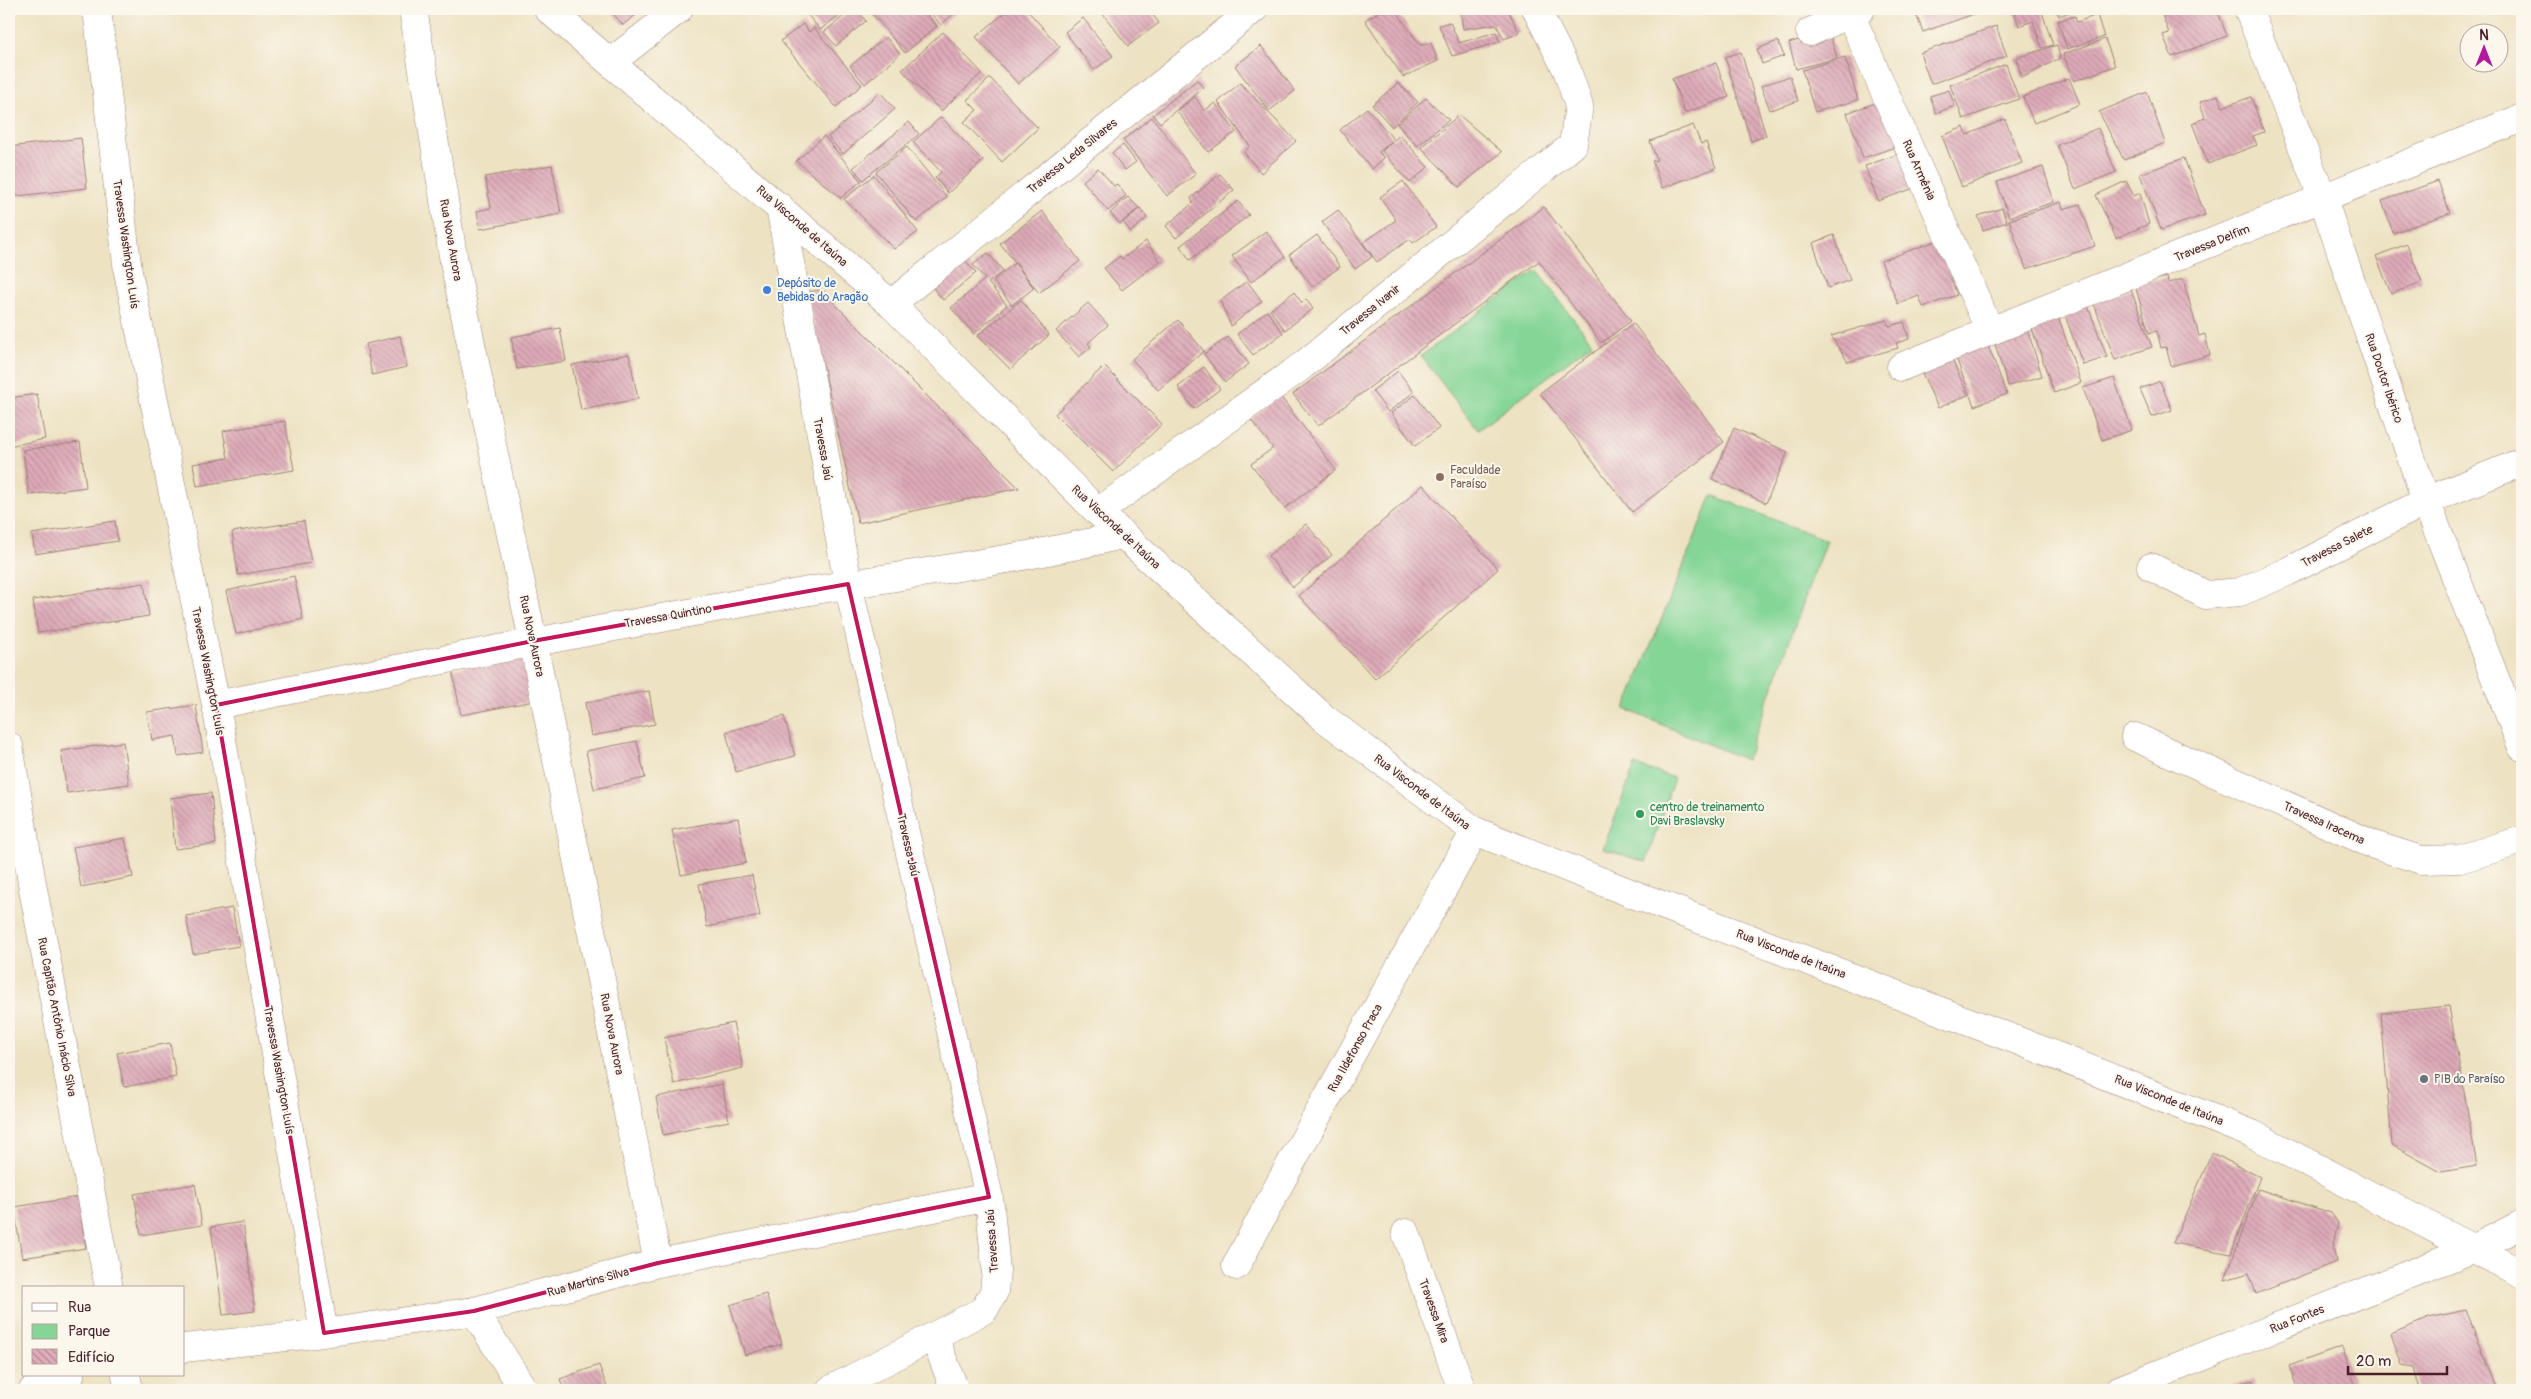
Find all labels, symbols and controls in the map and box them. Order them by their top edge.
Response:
north arrow [2458,22,2508,72]
text: N [2479,27,2489,44]
street label: Travessa Leda Silvares [1024,115,1121,197]
street label: Rua Armênia [1899,138,1939,203]
street label: Travessa Washington Luís [109,179,142,310]
street label: Rua Visconde de Itaúna [753,183,851,271]
street label: Rua Nova Aurora [436,198,465,283]
street label: Travessa Delfim [2172,221,2253,265]
place label: Depósito de Bebidas do Aragão [777,276,869,305]
street label: Travessa Ivanir [1337,281,1404,339]
marker: Depósito de Bebidas do Aragão [761,284,773,296]
street label: Rua Doutor Ibérico [2361,331,2406,426]
street label: Travessa Jaú [810,416,835,482]
place label: Faculdade Paraíso [1450,463,1501,492]
marker: Faculdade Paraíso [1434,471,1446,483]
street label: Rua Visconde de Itaúna [1068,482,1164,573]
street label: Travessa Salete [2299,522,2376,571]
street label: Rua Nova Aurora [516,594,548,679]
street label: Travessa Quintino [623,601,714,632]
street label: Travessa Washington Luís [188,606,227,737]
street label: Rua Visconde de Itaúna [1371,751,1473,834]
street label: Travessa Iracema [2281,799,2367,848]
place label: centro de treinamento Davi Braslavsky [1650,800,1765,829]
marker: centro de treinamento Davi Braslavsky [1634,808,1646,820]
street label: Travessa Jaú [893,812,922,878]
street label: Rua Visconde de Itaúna [1734,927,1848,982]
street label: Rua Capitão Antônio Inácio Silva [34,936,79,1098]
street label: Rua Nova Aurora [596,992,627,1077]
street label: Rua Ildefonso Praca [1325,1001,1386,1095]
street label: Travessa Washington Luís [260,1005,297,1136]
street label: Rua Visconde de Itaúna [2112,1072,2226,1129]
place label: PIB do Paraíso [2434,1072,2505,1087]
marker: PIB do Paraíso [2418,1073,2430,1085]
street label: Travessa Jaú [983,1209,1002,1273]
street label: Rua Martins Silva [546,1264,631,1301]
street label: Travessa Mira [1415,1277,1452,1346]
legend [22,1286,185,1376]
text: Rua [68,1298,91,1317]
street label: Rua Fontes [2268,1302,2327,1337]
text: Parque [68,1322,111,1341]
scale bar [2348,1344,2447,1376]
text: Edifício [68,1348,114,1367]
text: 20 m [2356,1352,2391,1371]

